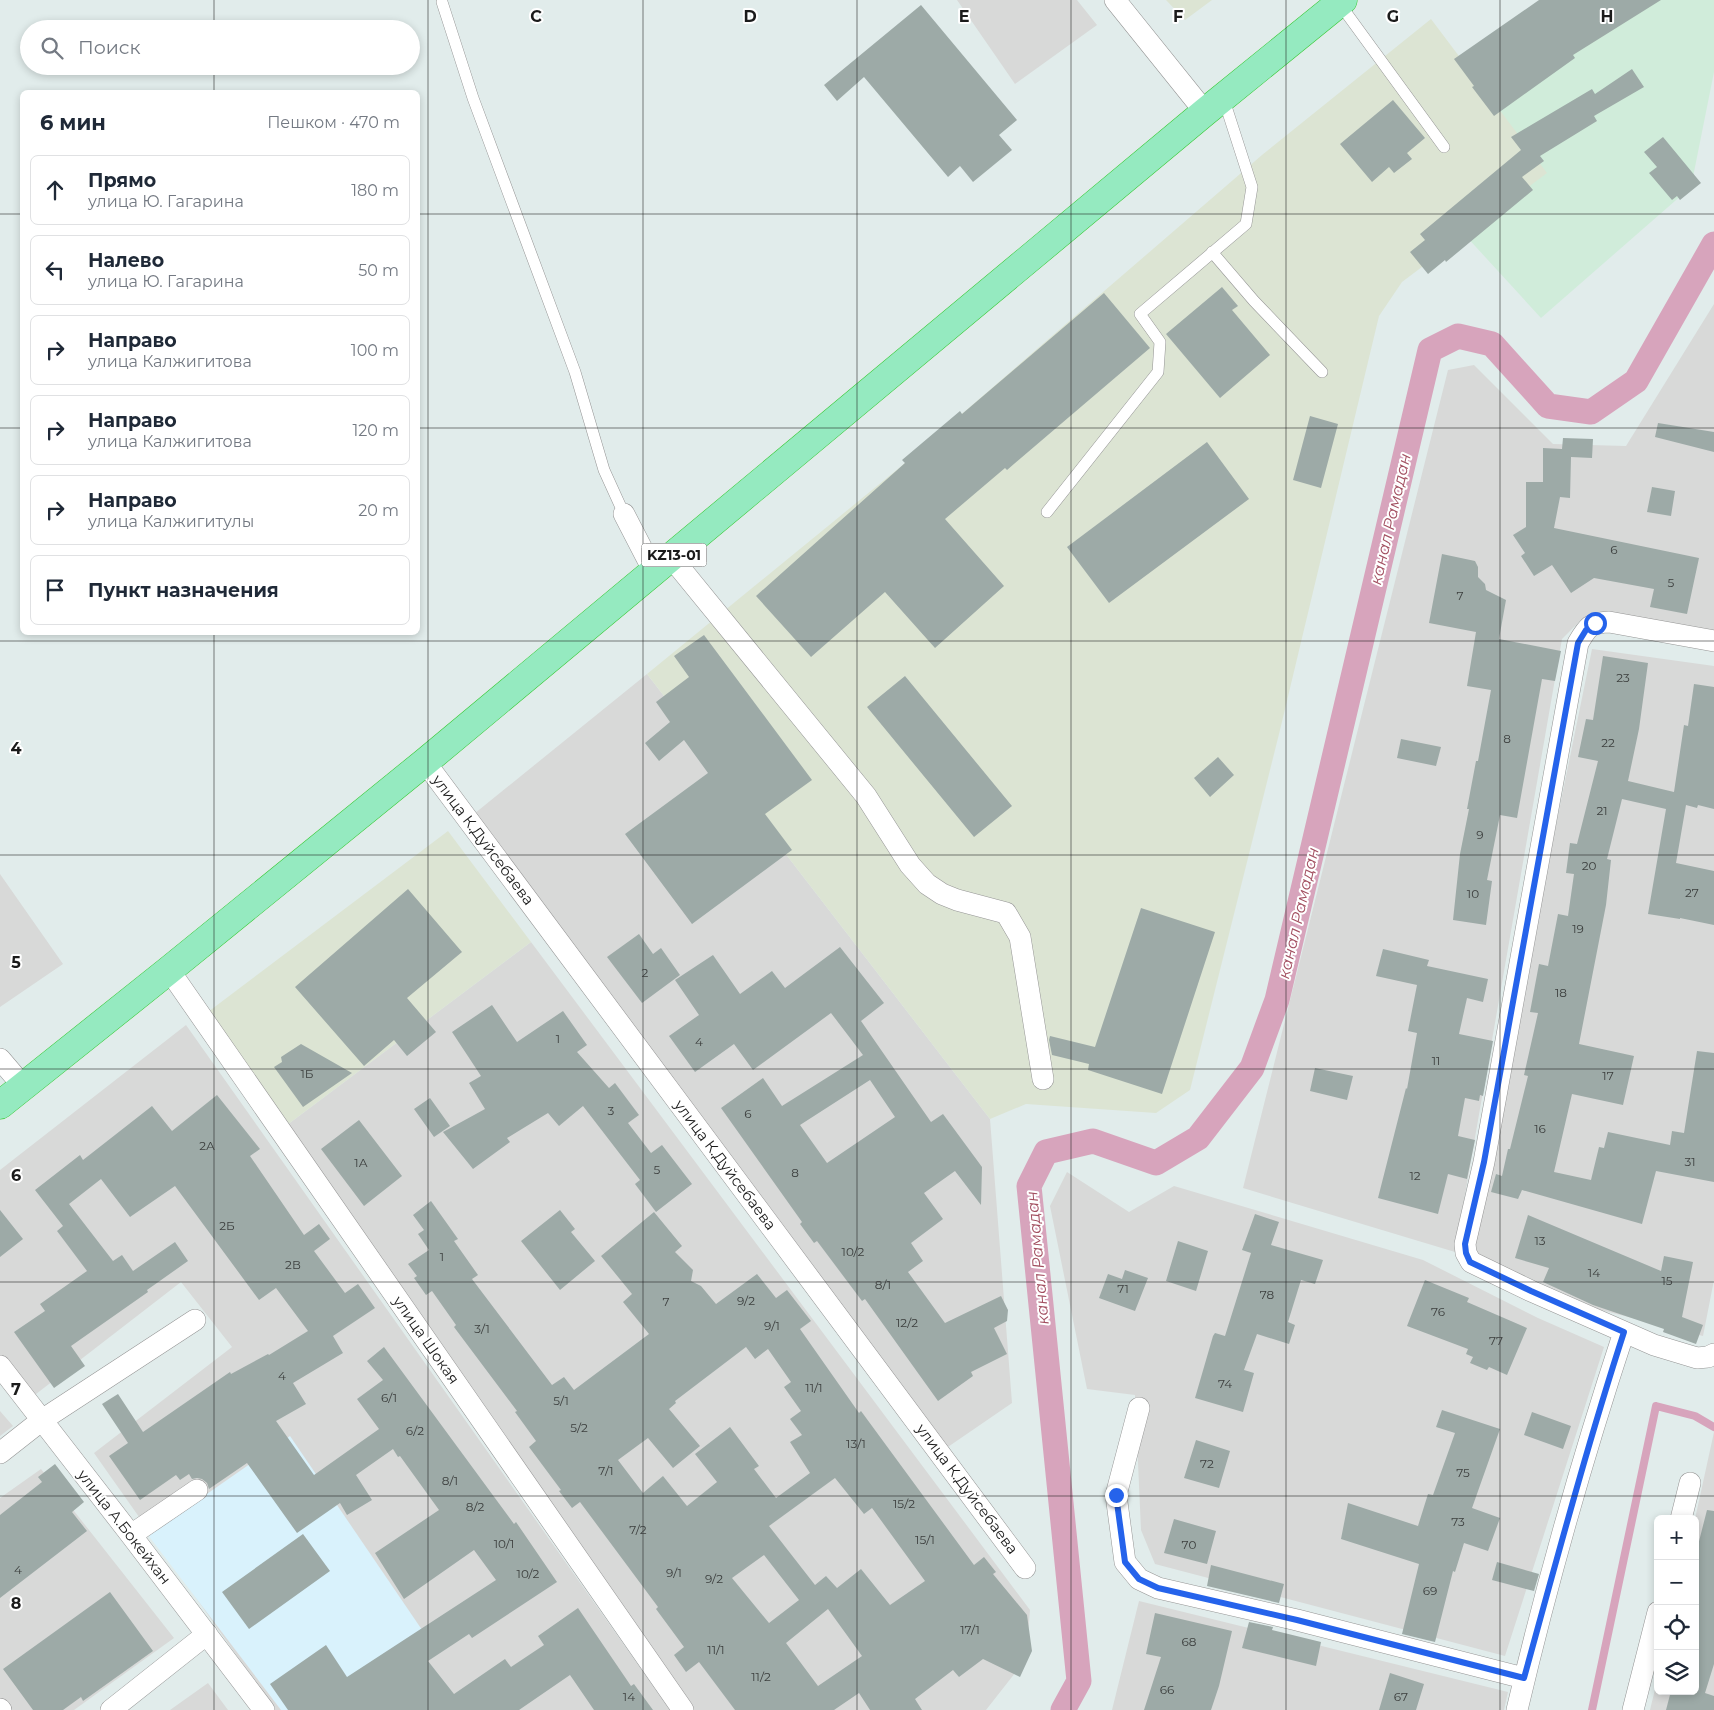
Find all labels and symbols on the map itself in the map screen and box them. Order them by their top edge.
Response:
text: C [530,7,542,26]
text: D [743,7,757,26]
text: E [959,7,969,26]
text: F [1173,7,1183,26]
text: G [1387,7,1399,26]
text: H [1601,7,1613,26]
water label: канал Рамадан [1366,451,1415,587]
house number: 6 [1610,542,1618,557]
road number: KZ13-01 [642,544,706,566]
house number: 5 [1668,575,1675,590]
house number: 7 [1456,588,1464,603]
route start [1584,612,1607,635]
house number: 23 [1616,670,1630,685]
house number: 8 [1503,731,1511,746]
house number: 22 [1601,735,1615,750]
text: 4 [10,739,22,758]
street label: улица К.Дуйсебаева [428,770,539,909]
house number: 21 [1596,803,1608,818]
house number: 9 [1476,827,1484,842]
water label: канал Рамадан [1274,845,1323,981]
house number: 20 [1582,858,1596,873]
house number: 27 [1685,885,1699,900]
house number: 10 [1467,886,1479,901]
house number: 19 [1572,921,1584,936]
text: 5 [11,953,21,972]
house number: 2 [642,965,649,980]
house number: 18 [1555,985,1567,1000]
house number: 1 [556,1031,560,1046]
house number: 4 [695,1034,703,1049]
house number: 11 [1432,1053,1440,1068]
house number: 1Б [300,1066,314,1081]
house number: 17 [1602,1068,1614,1083]
street label: улица К.Дуйсебаева [670,1095,781,1234]
house number: 3 [608,1103,615,1118]
house number: 6 [744,1106,752,1121]
house number: 16 [1534,1121,1546,1136]
house number: 2А [199,1138,215,1153]
house number: 31 [1684,1154,1696,1169]
house number: 1А [354,1155,368,1170]
house number: 5 [654,1162,661,1177]
house number: 8 [791,1165,799,1180]
text: 6 [11,1166,21,1185]
house number: 12 [1409,1168,1421,1183]
water label: канал Рамадан [1022,1190,1053,1326]
house number: 2Б [219,1218,235,1233]
house number: 13 [1534,1233,1546,1248]
house number: 10/2 [842,1244,865,1259]
house number: 1 [440,1249,444,1264]
house number: 2В [285,1257,301,1272]
house number: 14 [1588,1265,1600,1280]
house number: 15 [1661,1273,1673,1288]
house number: 8/1 [875,1277,891,1292]
house number: 71 [1117,1281,1129,1296]
house number: 78 [1260,1287,1275,1302]
street label: улица Шокая [388,1291,464,1387]
house number: 9/2 [737,1293,755,1308]
house number: 7 [662,1294,670,1309]
house number: 76 [1431,1304,1445,1319]
house number: 12/2 [896,1315,918,1330]
house number: 9/1 [764,1318,780,1333]
house number: 3/1 [474,1321,490,1336]
house number: 77 [1489,1333,1503,1348]
house number: 4 [278,1368,286,1383]
house number: 74 [1218,1376,1232,1391]
text: 7 [11,1380,21,1399]
house number: 11/1 [805,1380,823,1395]
house number: 6/1 [381,1390,397,1405]
house number: 5/1 [553,1393,569,1408]
street label: улица К.Дуйсебаева [912,1419,1023,1558]
house number: 5/2 [570,1420,588,1435]
house number: 6/2 [406,1423,424,1438]
house number: 13/1 [846,1436,866,1451]
house number: 72 [1200,1456,1214,1471]
house number: 7/1 [598,1463,614,1478]
street label: улица А.Бокейхан [73,1465,175,1588]
house number: 75 [1456,1465,1470,1480]
house number: 8/1 [442,1473,458,1488]
route end [1105,1484,1128,1507]
house number: 15/2 [893,1496,915,1511]
house number: 8/2 [466,1499,484,1514]
house number: 73 [1451,1514,1465,1529]
house number: 7/2 [629,1522,647,1537]
house number: 15/1 [915,1532,935,1547]
house number: 10/1 [494,1536,514,1551]
house number: 70 [1182,1537,1196,1552]
house number: 4 [14,1562,22,1577]
house number: 9/1 [666,1565,682,1580]
house number: 10/2 [517,1566,540,1581]
house number: 9/2 [705,1571,723,1586]
house number: 69 [1423,1583,1437,1598]
text: 8 [11,1594,21,1613]
house number: 17/1 [960,1622,980,1637]
house number: 68 [1182,1634,1197,1649]
house number: 11/1 [707,1642,725,1657]
house number: 11/2 [751,1669,771,1684]
house number: 66 [1160,1682,1174,1697]
house number: 14 [623,1689,635,1704]
house number: 67 [1394,1689,1408,1704]

